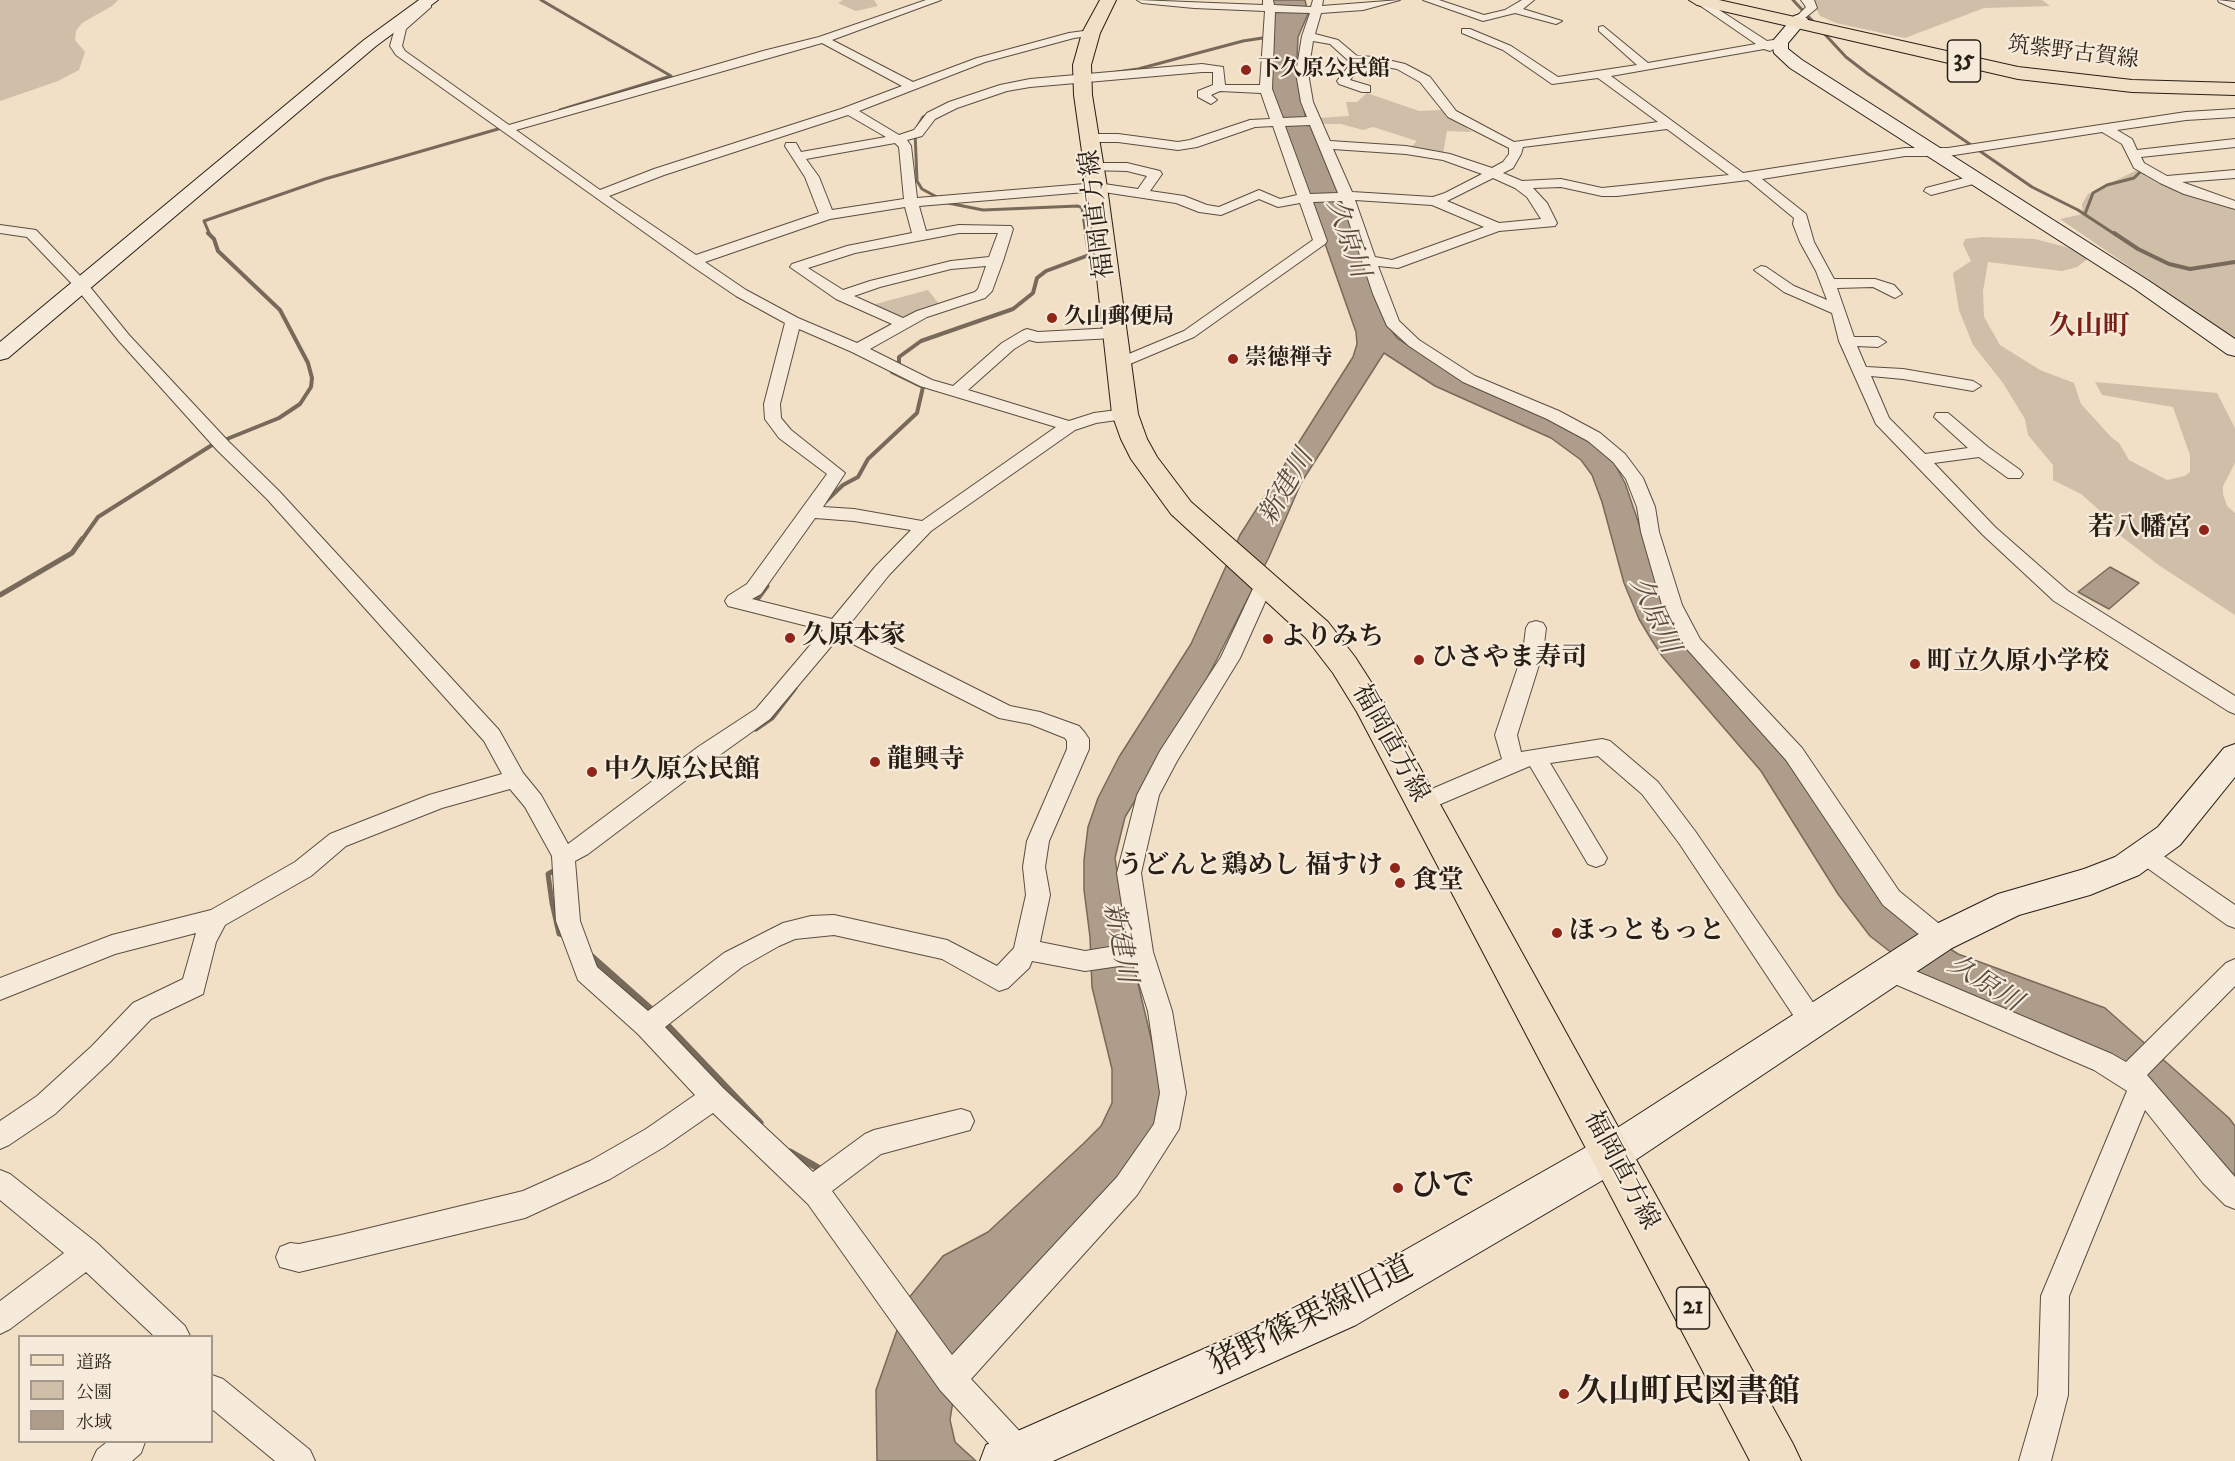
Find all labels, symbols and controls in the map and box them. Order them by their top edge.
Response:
street label: 筑紫野古賀線 [2006,33,2140,75]
road number: 35 [1948,40,1980,82]
place label: 下久原公民館 [1258,57,1390,83]
marker: 下久原公民館 [1239,63,1253,77]
street label: 福岡直方線 [1076,148,1122,280]
water label: 久原川 [1317,195,1375,283]
place label: 久山郵便局 [1064,305,1174,331]
marker: 久山郵便局 [1045,311,1059,325]
district label: 久山町 [2049,312,2129,344]
place label: 崇徳禅寺 [1245,346,1333,372]
marker: 崇徳禅寺 [1226,352,1240,366]
water label: 新建川 [1254,445,1322,531]
place label: 若八幡宮 [2088,514,2192,546]
marker: 若八幡宮 [2197,523,2211,537]
water label: 久原川 [1621,572,1685,660]
place label: 久原本家 [802,622,906,654]
place label: よりみち [1280,623,1384,655]
marker: 久原本家 [783,631,797,645]
marker: よりみち [1261,632,1275,646]
place label: ひさやま寿司 [1431,644,1587,676]
place label: 町立久原小学校 [1927,648,2109,680]
marker: ひさやま寿司 [1412,653,1426,667]
marker: 町立久原小学校 [1908,657,1922,671]
street label: 福岡直方線 [1344,680,1434,808]
place label: 龍興寺 [887,746,965,778]
marker: 龍興寺 [868,755,882,769]
place label: 中久原公民館 [604,756,760,788]
marker: 中久原公民館 [585,765,599,779]
place label: うどんと鶏めし 福すけ [1117,852,1383,884]
marker: うどんと鶏めし 福すけ [1388,861,1402,875]
place label: 食堂 [1412,867,1464,899]
marker: 食堂 [1393,876,1407,890]
water label: 新建川 [1094,900,1142,986]
place label: ほっともっと [1569,917,1725,949]
marker: ほっともっと [1550,926,1564,940]
water label: 久原川 [1941,950,2027,1020]
street label: 福岡直方線 [1576,1106,1664,1236]
place label: ひで [1410,1169,1474,1207]
marker: ひで [1391,1181,1405,1195]
street label: 猪野篠栗線旧道 [1203,1250,1421,1386]
road number: 21 [1676,1287,1710,1329]
legend [18,1335,213,1443]
text: 道路 [76,1352,112,1374]
place label: 久山町民図書館 [1576,1375,1800,1413]
text: 公園 [76,1382,112,1404]
marker: 久山町民図書館 [1557,1387,1571,1401]
text: 水域 [76,1412,112,1434]

